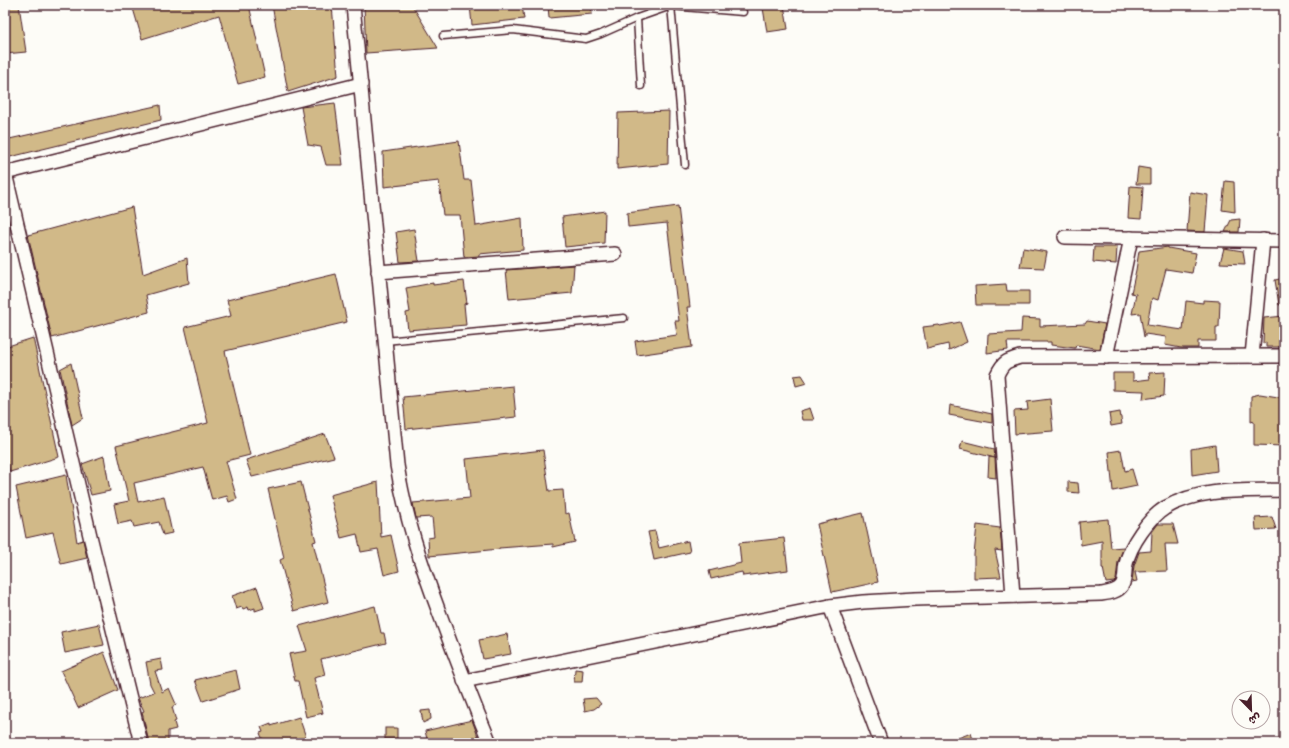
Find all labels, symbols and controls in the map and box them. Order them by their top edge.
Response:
north arrow [1231,690,1271,730]
text: ش [1246,709,1263,728]

